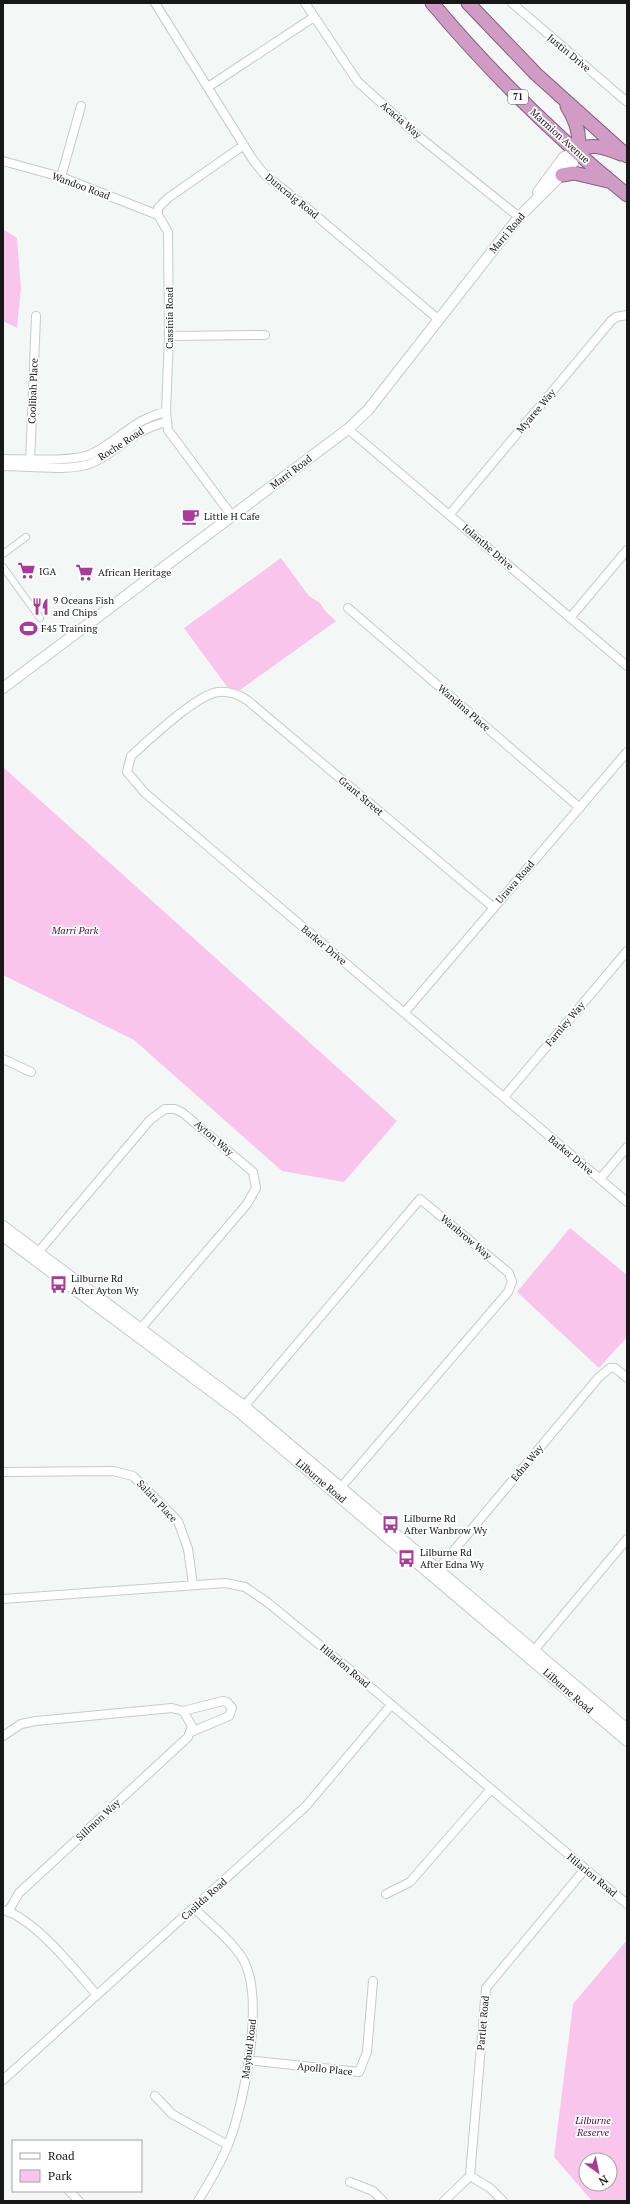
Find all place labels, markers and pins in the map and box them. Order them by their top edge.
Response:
cafe icon: Little H Cafe [181,506,201,526]
place label: Little H Cafe [204,510,260,523]
supermarket icon: IGA [16,561,36,581]
supermarket icon: African Heritage [75,562,95,582]
place label: IGA [39,565,56,578]
place label: African Heritage [98,566,171,579]
place label: 9 Oceans Fish and Chips [53,594,114,619]
restaurant icon: 9 Oceans Fish and Chips [30,596,50,616]
sports icon: F45 Training [18,618,38,638]
place label: F45 Training [41,622,98,635]
place label: Lilburne Rd After Ayton Wy [71,1272,140,1297]
bus stop icon: Lilburne Rd After Ayton Wy [48,1274,68,1294]
place label: Lilburne Rd After Wanbrow Wy [404,1512,488,1537]
bus stop icon: Lilburne Rd After Wanbrow Wy [381,1514,401,1534]
place label: Lilburne Rd After Edna Wy [420,1546,485,1571]
bus stop icon: Lilburne Rd After Edna Wy [397,1548,417,1568]

